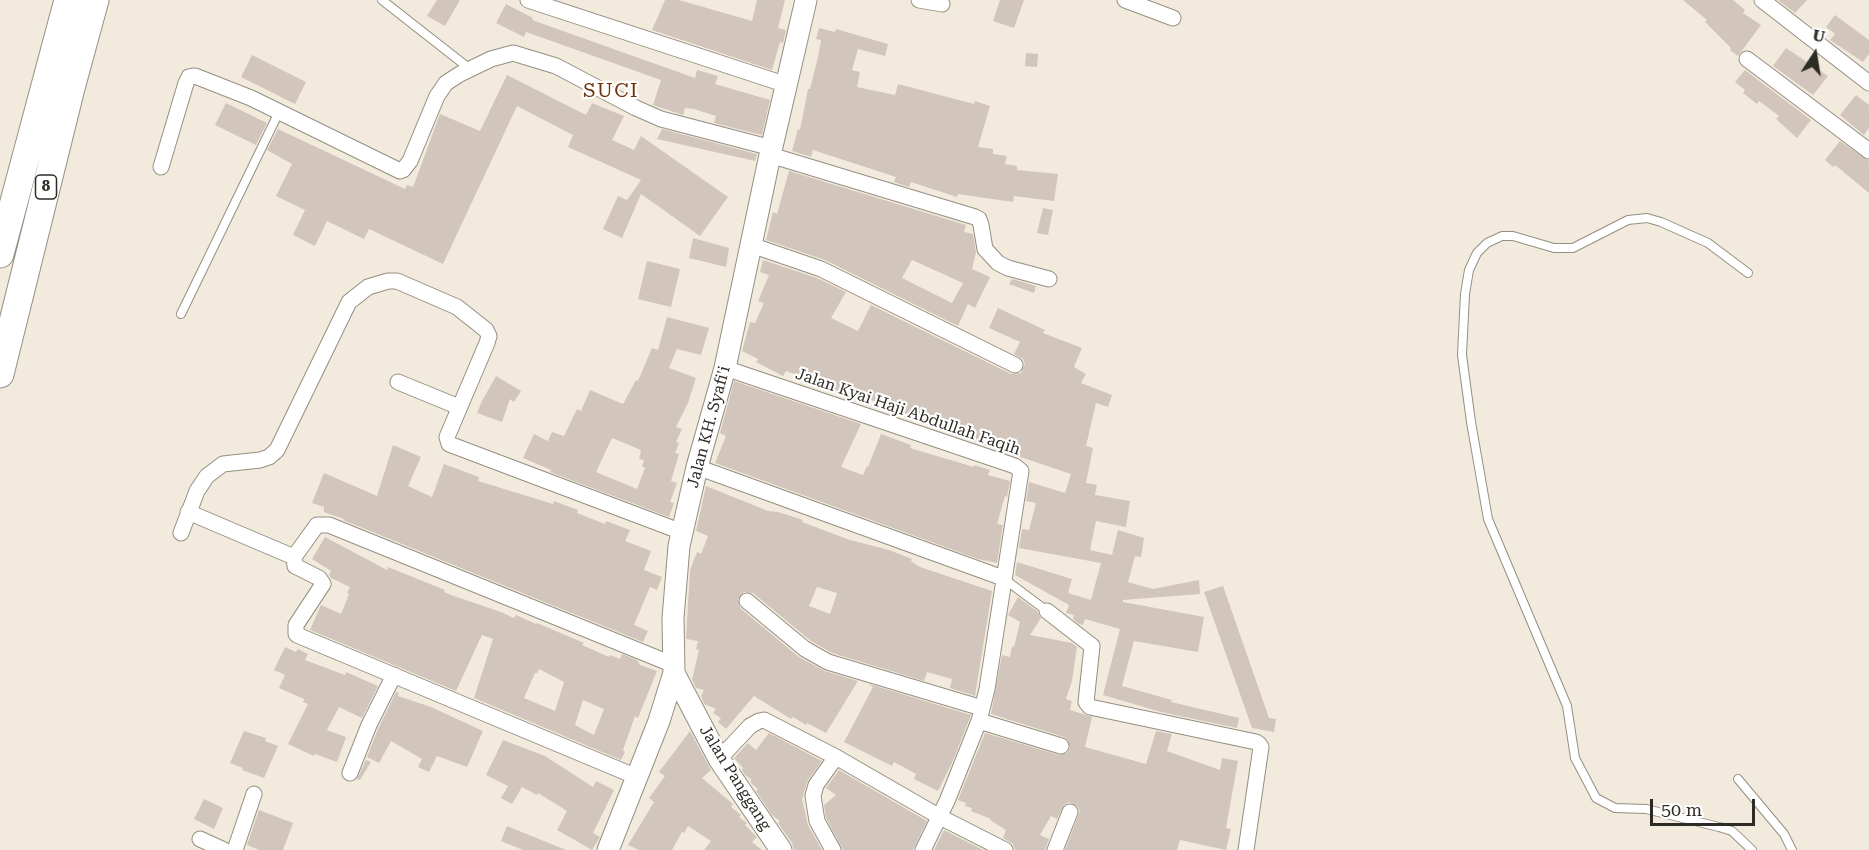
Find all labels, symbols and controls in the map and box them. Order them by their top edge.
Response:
north arrow [1785,24,1845,84]
text: U [1811,25,1827,46]
district label: SUCI [583,79,639,103]
road number: 8 [36,175,57,199]
street label: Jalan KH. Syafi'i [684,364,734,490]
street label: Jalan Kyai Haji Abdullah Faqih [793,364,1023,460]
street label: Jalan Panggang [695,722,775,834]
scale bar [1653,787,1758,825]
text: 50 m [1661,799,1702,820]

